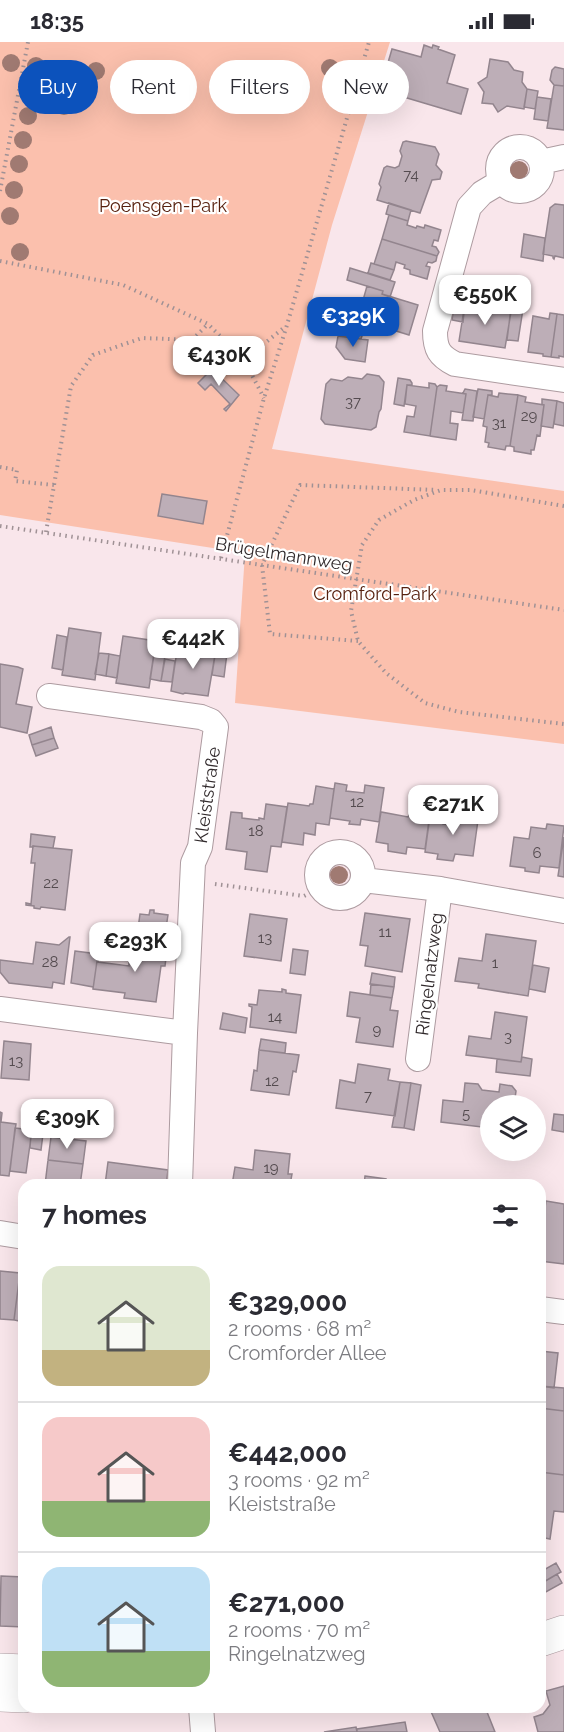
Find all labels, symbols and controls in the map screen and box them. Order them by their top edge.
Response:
text: 18:35 [30,8,84,34]
chip: Buy [18,60,98,114]
chip: Rent [110,60,197,114]
chip: Filters [209,60,310,114]
chip: New [322,60,409,114]
house number: 74 [403,166,419,184]
park label: Poensgen-Park [99,195,227,216]
pin: €550K [443,275,527,326]
text: €550K [453,282,517,306]
pin: €329K [311,297,395,348]
text: €329K [321,304,385,328]
pin: €430K [177,336,261,387]
text: €430K [187,343,251,367]
house number: 37 [345,393,361,411]
house number: 29 [521,407,538,425]
house number: 31 [492,414,507,432]
street label: Brügelmannweg [214,533,354,575]
park label: Cromford-Park [313,583,437,604]
pin: €442K [151,619,235,670]
text: €442K [161,626,225,650]
street label: Kleiststraße [190,745,224,844]
pin: €271K [411,785,495,836]
text: €271K [422,792,484,816]
house number: 12 [350,793,364,811]
house number: 18 [248,822,264,840]
house number: 6 [532,844,542,862]
house number: 22 [43,874,59,892]
street label: Ringelnatzweg [411,911,447,1037]
pin: €293K [93,922,177,973]
house number: 11 [379,923,392,941]
text: €293K [103,929,167,953]
house number: 13 [258,929,272,947]
house number: 28 [42,953,58,971]
house number: 1 [492,954,499,972]
house number: 14 [268,1008,282,1026]
house number: 9 [373,1021,382,1039]
house number: 3 [504,1028,512,1046]
house number: 13 [9,1052,23,1070]
house number: 12 [265,1072,279,1090]
house number: 7 [364,1087,372,1105]
map controls [480,1095,546,1161]
button: layers [480,1095,546,1161]
pin: €309K [25,1099,109,1150]
house number: 5 [462,1105,470,1123]
text: €309K [35,1106,99,1130]
house number: 19 [263,1159,279,1177]
icon: filters [489,1199,522,1232]
text: 7 homes [42,1200,147,1230]
text: €329,000 [228,1287,347,1317]
icon: home [90,1290,162,1362]
text: 2 rooms · 68 m² [228,1317,371,1341]
text: Cromforder Allee [228,1341,387,1365]
text: €442,000 [228,1438,347,1468]
icon: home [90,1441,162,1513]
text: 3 rooms · 92 m² [228,1468,370,1492]
text: Kleiststraße [228,1492,336,1516]
text: €271,000 [228,1588,345,1618]
icon: home [90,1591,162,1663]
text: 2 rooms · 70 m² [228,1618,370,1642]
text: Ringelnatzweg [228,1642,366,1666]

